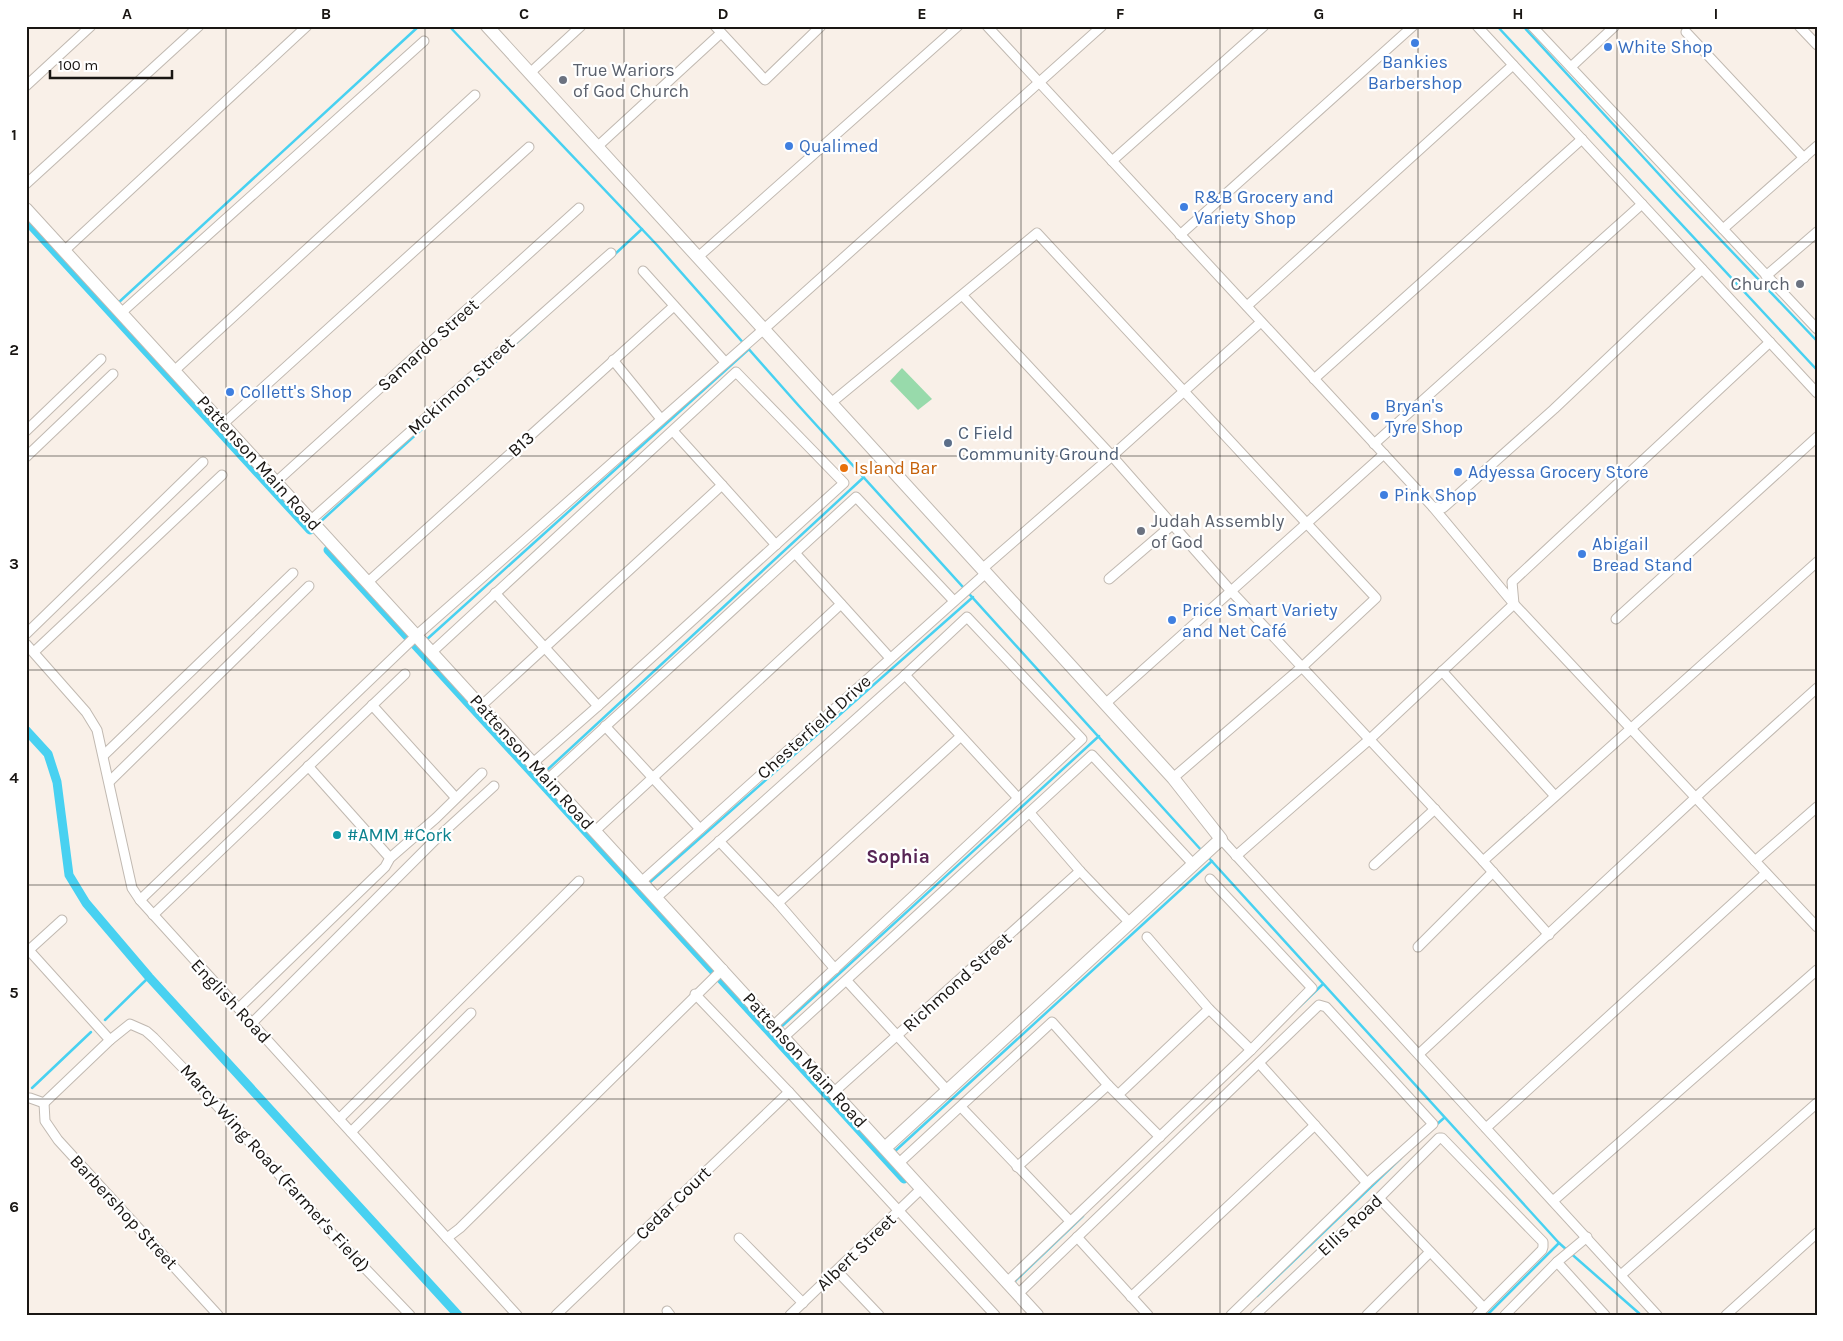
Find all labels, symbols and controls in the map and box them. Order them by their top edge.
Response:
text: A [122,4,132,23]
text: B [321,4,331,23]
text: C [519,4,529,23]
text: D [718,4,729,23]
text: E [917,4,927,23]
text: F [1116,4,1125,23]
text: G [1314,4,1324,23]
text: H [1512,4,1524,23]
text: I [1714,4,1718,23]
place label: White Shop [1618,36,1713,58]
marker: Bankies Barbershop [1409,37,1421,49]
marker: White Shop [1602,41,1614,53]
scale bar [50,48,172,80]
place label: Bankies Barbershop [1368,51,1462,94]
text: 100 m [58,56,98,74]
place label: True Wariors of God Church [573,59,689,102]
marker: True Wariors of God Church [557,74,569,86]
text: 1 [11,125,17,144]
place label: Qualimed [799,135,879,157]
marker: Qualimed [783,140,795,152]
place label: R&B Grocery and Variety Shop [1194,186,1334,229]
marker: R&B Grocery and Variety Shop [1178,201,1190,213]
place label: Church [1731,273,1790,295]
marker: Church [1794,278,1806,290]
street label: Samardo Street [373,294,483,396]
street label: Mckinnon Street [403,332,519,440]
text: 2 [9,340,19,359]
place label: Collett's Shop [240,381,352,403]
marker: Collett's Shop [224,386,236,398]
street label: Pattenson Main Road [192,391,326,535]
place label: Bryan's Tyre Shop [1385,395,1463,438]
marker: Bryan's Tyre Shop [1369,410,1381,422]
place label: C Field Community Ground [958,422,1119,465]
street label: B13 [503,427,539,461]
marker: C Field Community Ground [942,437,954,449]
place label: Island Bar [854,457,937,479]
place label: Adyessa Grocery Store [1468,461,1649,483]
marker: Island Bar [838,462,850,474]
marker: Adyessa Grocery Store [1452,466,1464,478]
place label: Pink Shop [1394,484,1477,506]
marker: Pink Shop [1378,489,1390,501]
place label: Judah Assembly of God [1151,510,1285,553]
marker: Judah Assembly of God [1135,525,1147,537]
place label: Abigail Bread Stand [1592,533,1693,576]
marker: Abigail Bread Stand [1576,548,1588,560]
text: 3 [9,554,19,573]
place label: Price Smart Variety and Net Café [1182,599,1338,642]
marker: Price Smart Variety and Net Café [1166,614,1178,626]
street label: Chesterfield Drive [752,670,876,784]
street label: Pattenson Main Road [465,690,599,834]
text: 4 [9,768,19,787]
place label: #AMM #Cork [347,824,452,846]
marker: #AMM #Cork [331,829,343,841]
district label: Sophia [866,846,930,868]
street label: Richmond Street [898,927,1016,1036]
street label: English Road [186,954,276,1048]
text: 5 [9,983,19,1002]
street label: Pattenson Main Road [738,988,872,1132]
street label: Marcy Wing Road (Farmer's Field) [176,1059,374,1277]
street label: Barbershop Street [65,1150,183,1274]
street label: Cedar Court [631,1161,716,1244]
street label: Ellis Road [1313,1189,1387,1261]
text: 6 [9,1197,19,1216]
street label: Albert Street [812,1208,901,1295]

